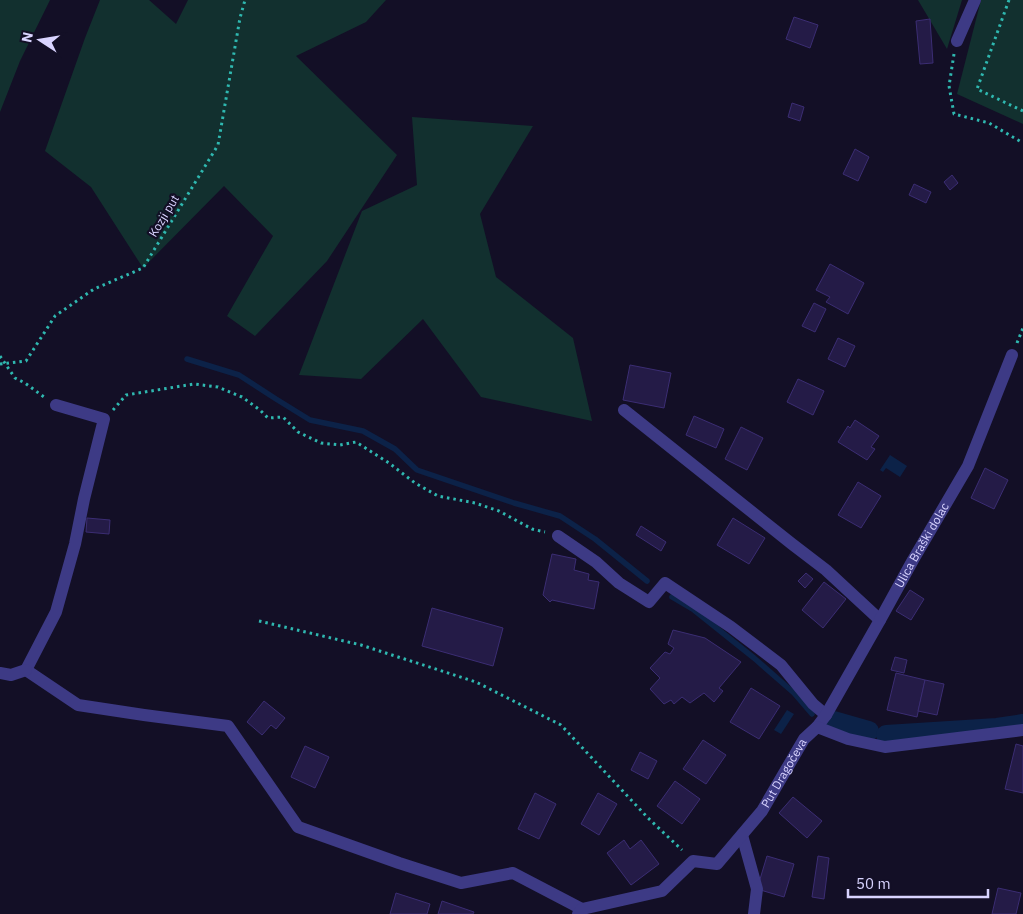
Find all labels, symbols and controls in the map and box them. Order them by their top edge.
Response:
north arrow [15,15,65,65]
text: N [17,30,37,44]
street label: Kozji put [145,192,182,239]
street label: Ulica Braški dolac [891,500,952,590]
street label: Put Dragočeva [758,735,810,810]
scale bar [848,866,988,898]
text: 50 m [856,874,891,893]

